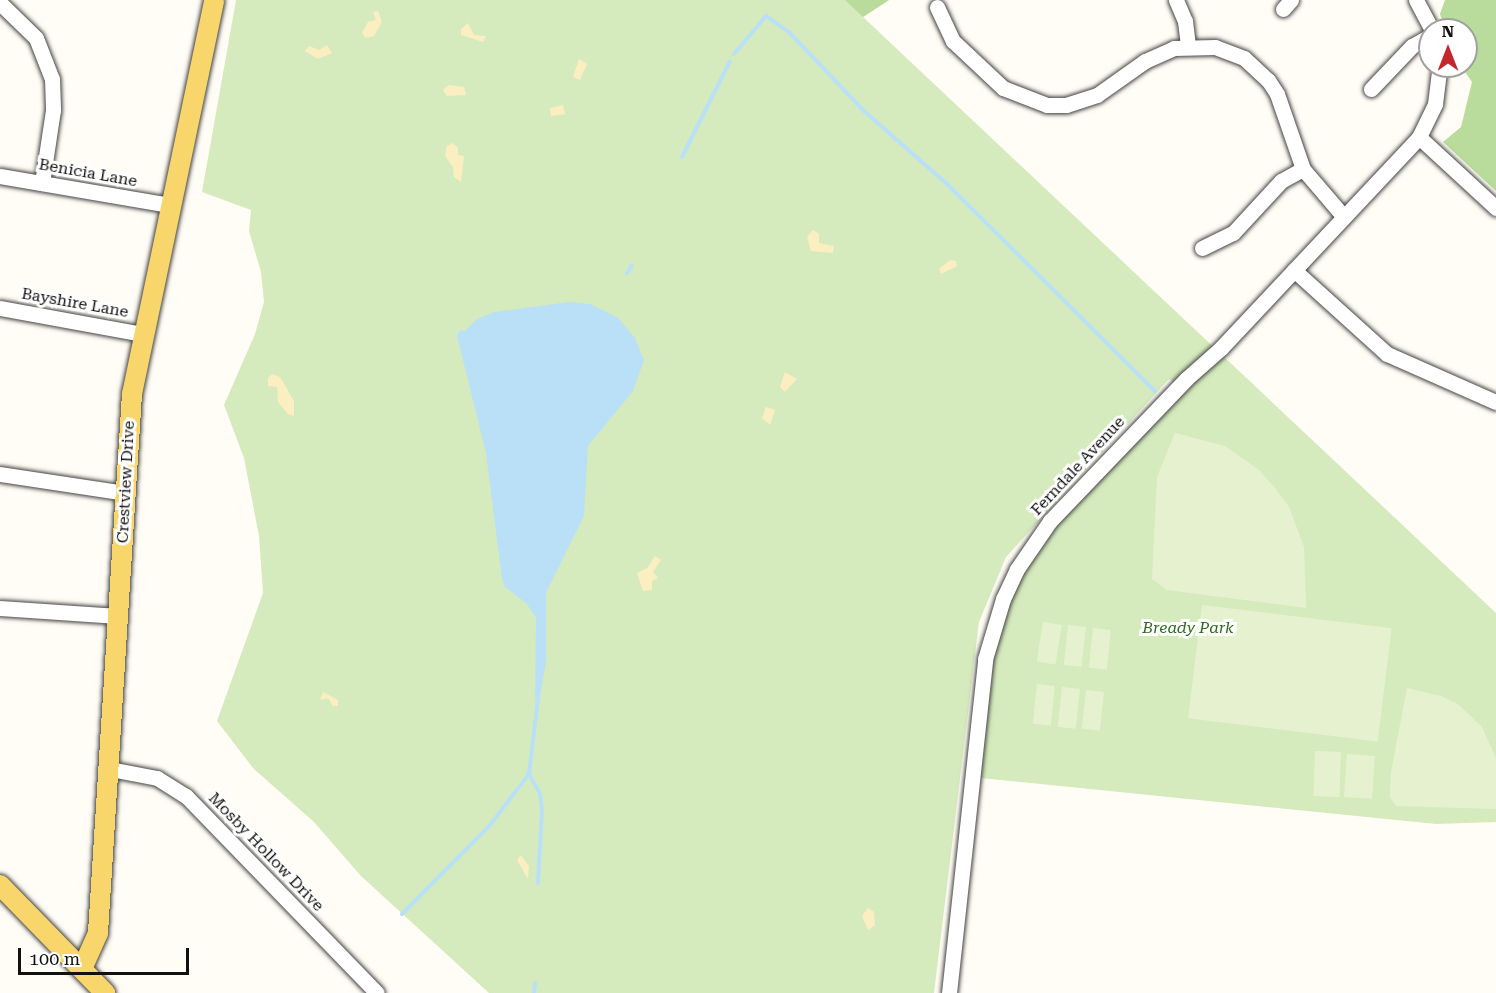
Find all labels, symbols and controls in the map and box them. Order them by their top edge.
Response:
north arrow [1418,18,1478,78]
text: N [1442,22,1454,41]
street label: Benicia Lane [37,155,139,191]
street label: Bayshire Lane [20,284,130,322]
street label: Ferndale Avenue [1027,412,1129,520]
street label: Crestview Drive [113,420,139,544]
park label: Bready Park [1142,618,1234,638]
street label: Mosby Hollow Drive [204,789,328,915]
scale bar [21,936,192,974]
text: 100 m [29,948,80,969]

